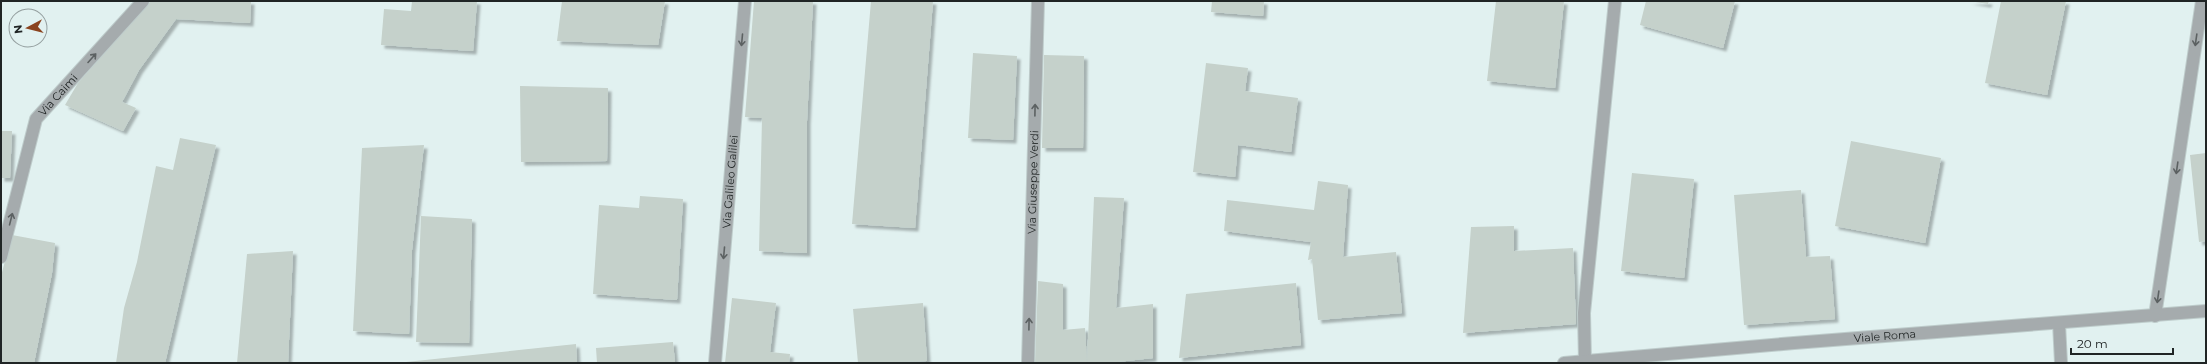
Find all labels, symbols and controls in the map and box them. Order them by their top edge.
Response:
north arrow [8,8,48,48]
text: N [11,24,26,34]
one-way arrow [738,33,745,46]
one-way arrow [2192,33,2200,46]
one-way arrow [87,53,96,63]
street label: Via Caimi [35,71,80,119]
one-way arrow [1031,104,1039,117]
street label: Via Giuseppe Verdi [1025,130,1041,234]
street label: Via Galileo Galilei [719,134,741,229]
one-way arrow [2173,161,2181,174]
one-way arrow [7,213,15,226]
one-way arrow [721,246,728,259]
one-way arrow [2154,290,2162,303]
one-way arrow [1025,318,1033,331]
street label: Viale Roma [1853,327,1917,345]
scale bar [2071,330,2173,356]
text: 20 m [2077,336,2108,351]

